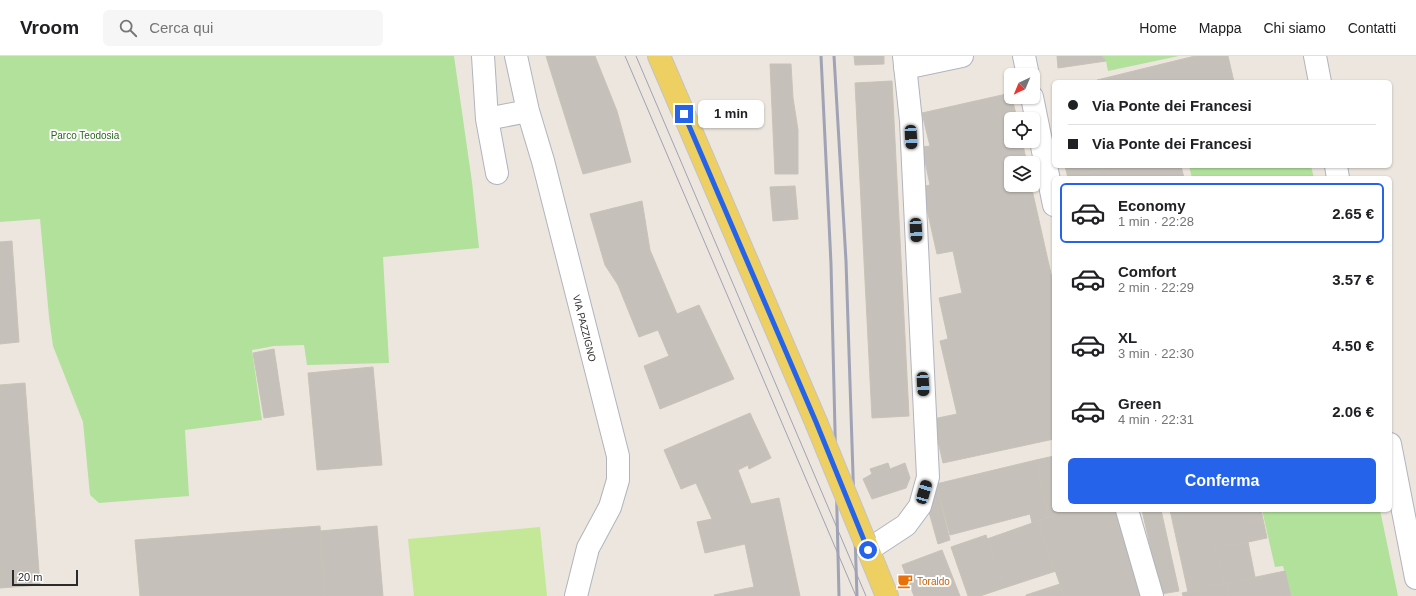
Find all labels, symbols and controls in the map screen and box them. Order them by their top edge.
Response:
search box [103,10,383,46]
text: Vroom [20,17,79,38]
icon: search [117,17,139,39]
text: Cerca qui [149,19,213,36]
text: Home [1139,20,1177,36]
text: Mappa [1199,20,1242,36]
text: Chi siamo [1264,20,1326,36]
text: Contatti [1348,20,1396,36]
north arrow [1004,68,1040,104]
map controls [1004,68,1040,192]
text: Via Ponte dei Francesi [1092,97,1252,114]
callout: 1 min [698,100,764,128]
route end [675,105,693,123]
text: 1 min [714,106,748,121]
button: locate [1004,112,1040,148]
car [904,125,918,149]
park label: Parco Teodosia [51,130,120,141]
text: Via Ponte dei Francesi [1092,135,1252,152]
button: layers [1004,156,1040,192]
icon: car [1070,195,1106,231]
text: Economy [1118,197,1186,214]
text: 2.65 € [1332,205,1374,222]
text: 1 min · 22:28 [1118,214,1194,229]
car [909,218,923,242]
icon: car [1070,261,1106,297]
text: Comfort [1118,263,1176,280]
text: 3.57 € [1332,271,1374,288]
text: 2 min · 22:29 [1118,280,1194,295]
street label: VIA PAZZIGNO [571,293,598,363]
icon: car [1070,327,1106,363]
text: XL [1118,329,1137,346]
text: 4.50 € [1332,337,1374,354]
text: 3 min · 22:30 [1118,346,1194,361]
car [916,372,930,396]
icon: car [1070,393,1106,429]
text: Green [1118,395,1161,412]
text: 2.06 € [1332,403,1374,420]
text: 4 min · 22:31 [1118,412,1194,427]
button: Conferma [1068,458,1376,504]
car [915,479,933,505]
route start [859,541,877,559]
scale bar [12,568,78,587]
text: 20 m [18,571,42,583]
cafe icon: Toraldo [896,572,914,590]
place label: Toraldo [917,576,950,587]

